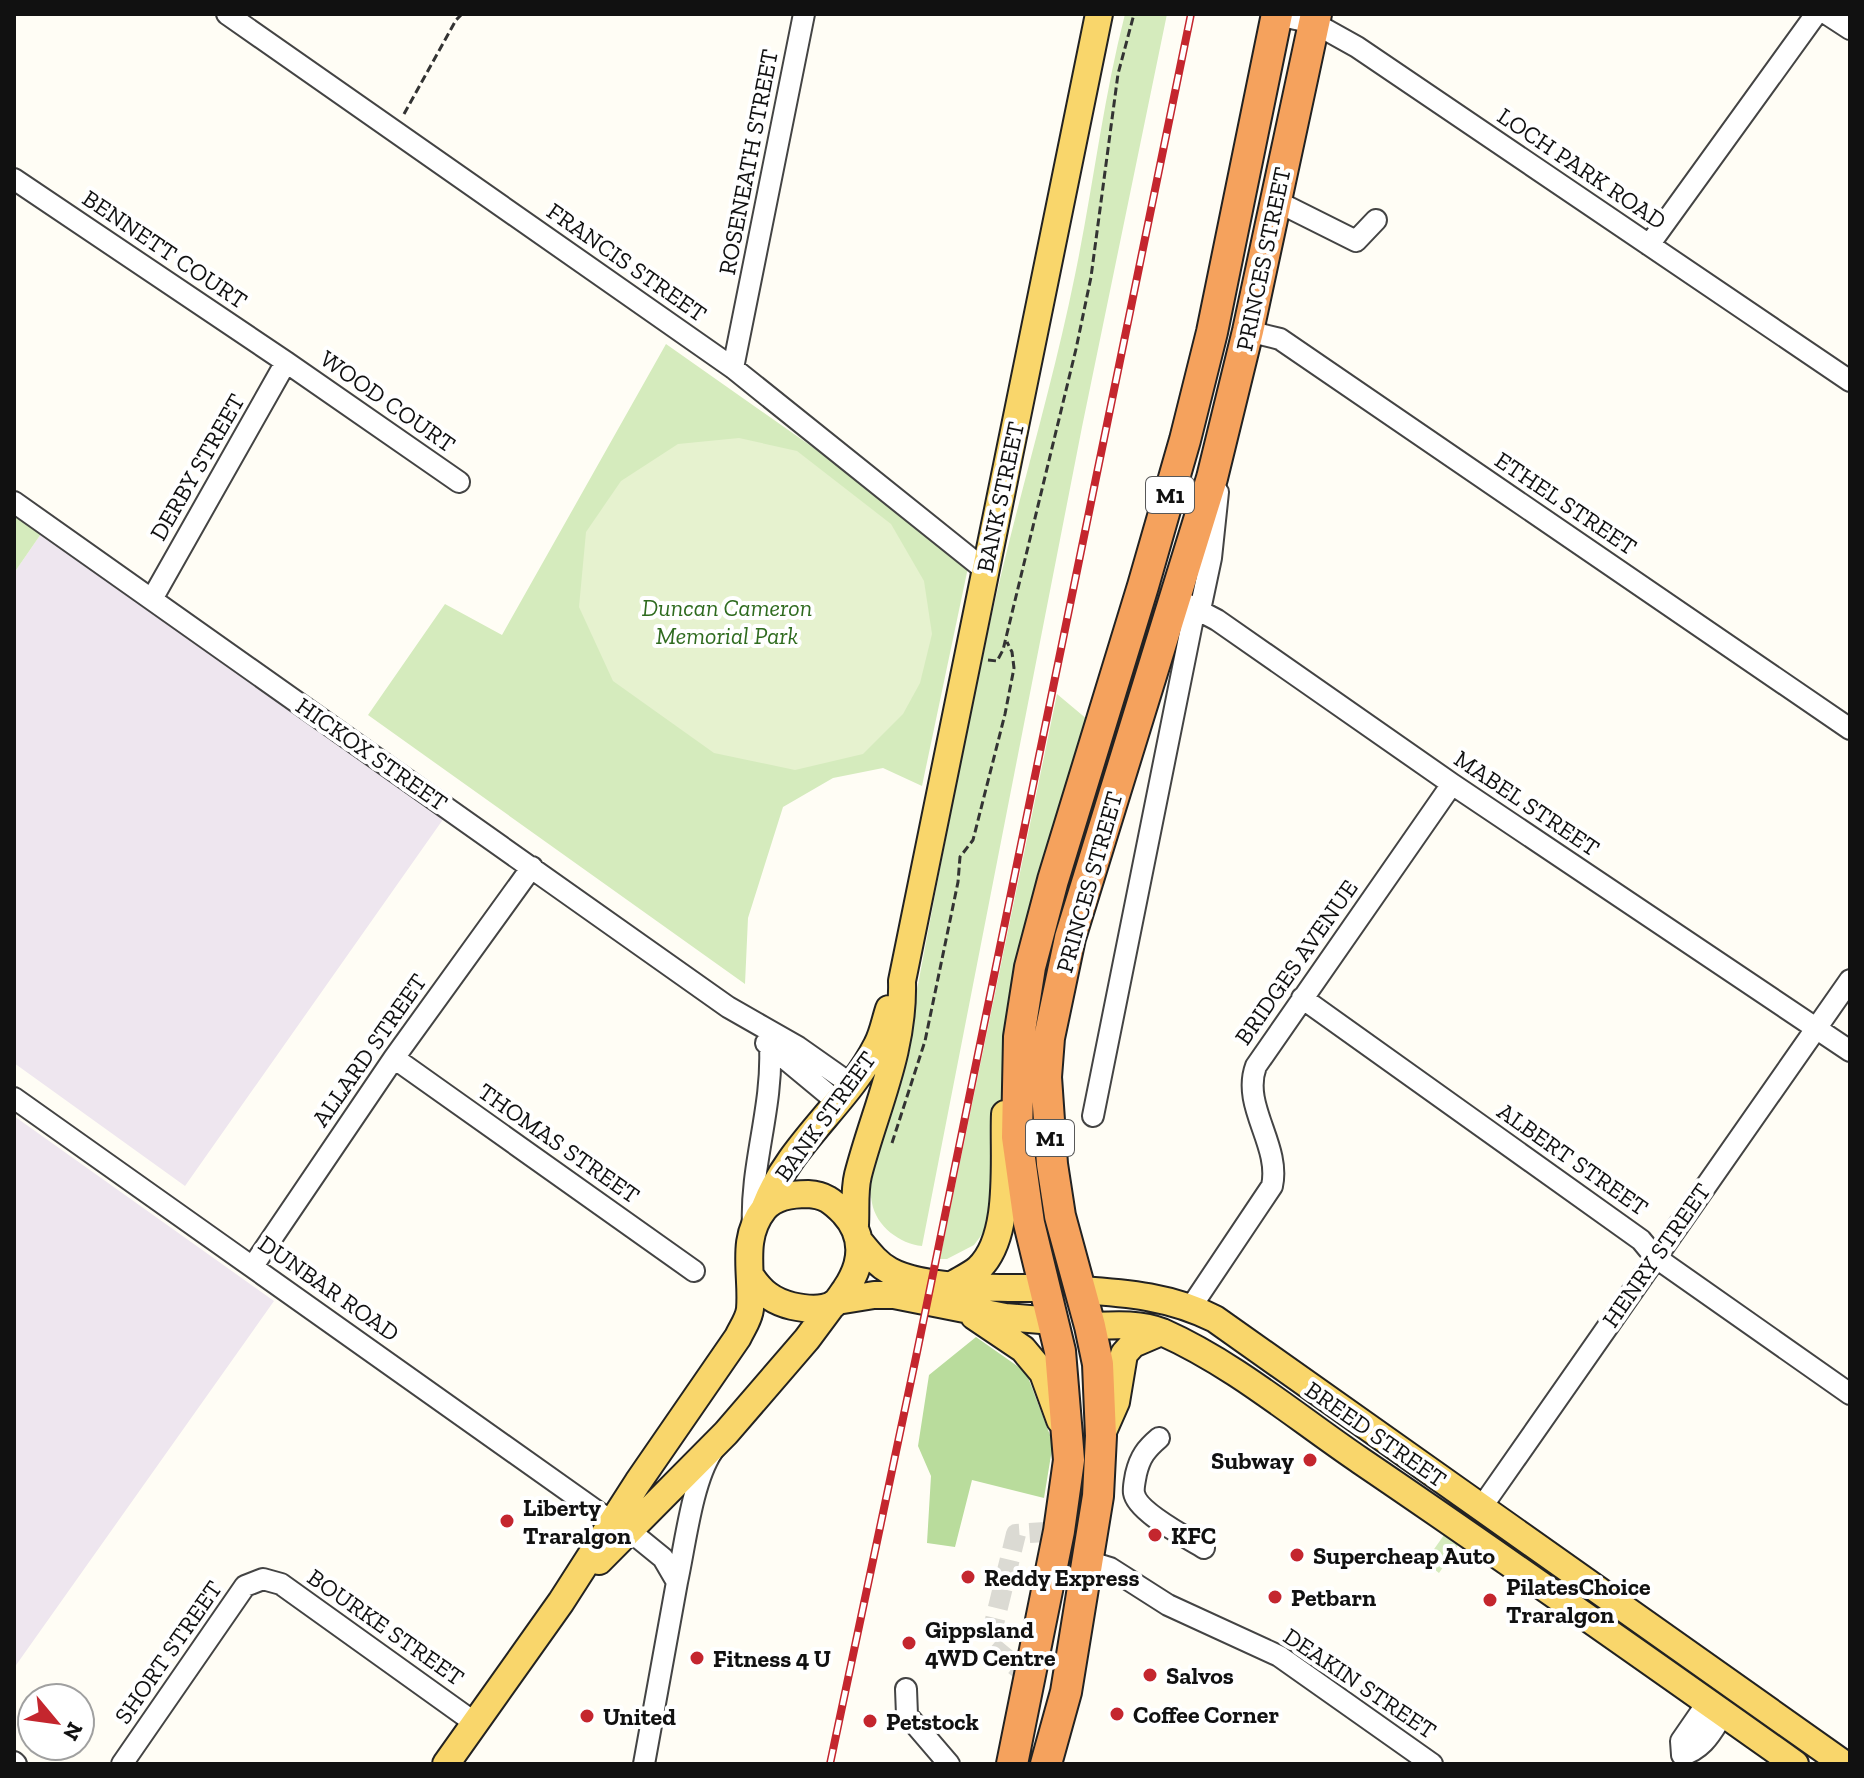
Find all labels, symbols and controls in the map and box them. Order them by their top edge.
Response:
street label: ROSENEATH STREET [712,47,784,277]
street label: LOCH PARK ROAD [1492,101,1672,235]
street label: PRINCES STREET [1229,164,1297,353]
street label: BENNETT COURT [77,183,253,315]
street label: FRANCIS STREET [542,196,713,328]
street label: WOOD COURT [315,344,461,458]
street label: DERBY STREET [143,388,251,546]
street label: BANK STREET [970,419,1030,575]
street label: ETHEL STREET [1490,445,1643,561]
road number: M1 [1146,477,1194,513]
park label: Duncan Cameron Memorial Park [642,593,812,650]
street label: HICKOX STREET [291,691,453,817]
street label: MABEL STREET [1449,744,1605,862]
street label: PRINCES STREET [1049,788,1129,976]
street label: BRIDGES AVENUE [1228,874,1364,1050]
street label: ALLARD STREET [305,968,433,1132]
street label: BANK STREET [768,1045,882,1187]
street label: THOMAS STREET [473,1077,645,1210]
street label: ALBERT STREET [1492,1096,1654,1222]
road number: M1 [1026,1120,1074,1156]
street label: HENRY STREET [1596,1177,1716,1333]
street label: DUNBAR ROAD [253,1229,405,1347]
street label: BREED STREET [1300,1375,1452,1493]
place label: Subway [1211,1446,1294,1475]
marker: Subway [1301,1451,1319,1469]
place label: Liberty Traralgon [523,1493,631,1550]
marker: Liberty Traralgon [498,1512,516,1530]
place label: KFC [1171,1521,1216,1550]
marker: KFC [1146,1526,1164,1544]
place label: Supercheap Auto [1313,1541,1495,1570]
marker: Supercheap Auto [1288,1546,1306,1564]
street label: BOURKE STREET [302,1562,470,1692]
place label: Reddy Express [984,1563,1139,1592]
marker: Reddy Express [959,1568,977,1586]
place label: PilatesChoice Traralgon [1506,1572,1651,1629]
street label: SHORT STREET [108,1575,228,1729]
place label: Petbarn [1291,1583,1376,1612]
marker: Petbarn [1266,1588,1284,1606]
marker: PilatesChoice Traralgon [1481,1591,1499,1609]
place label: Gippsland 4WD Centre [925,1615,1056,1672]
street label: DEAKIN STREET [1278,1621,1442,1745]
marker: Gippsland 4WD Centre [900,1634,918,1652]
place label: Fitness 4 U [713,1644,831,1673]
marker: Fitness 4 U [688,1649,706,1667]
place label: Salvos [1166,1661,1234,1690]
marker: Salvos [1141,1666,1159,1684]
north arrow [16,1682,96,1762]
place label: Coffee Corner [1133,1700,1279,1729]
place label: United [603,1702,676,1731]
marker: Coffee Corner [1108,1705,1126,1723]
marker: United [578,1707,596,1725]
place label: Petstock [886,1707,979,1736]
marker: Petstock [861,1712,879,1730]
text: N [57,1718,89,1746]

